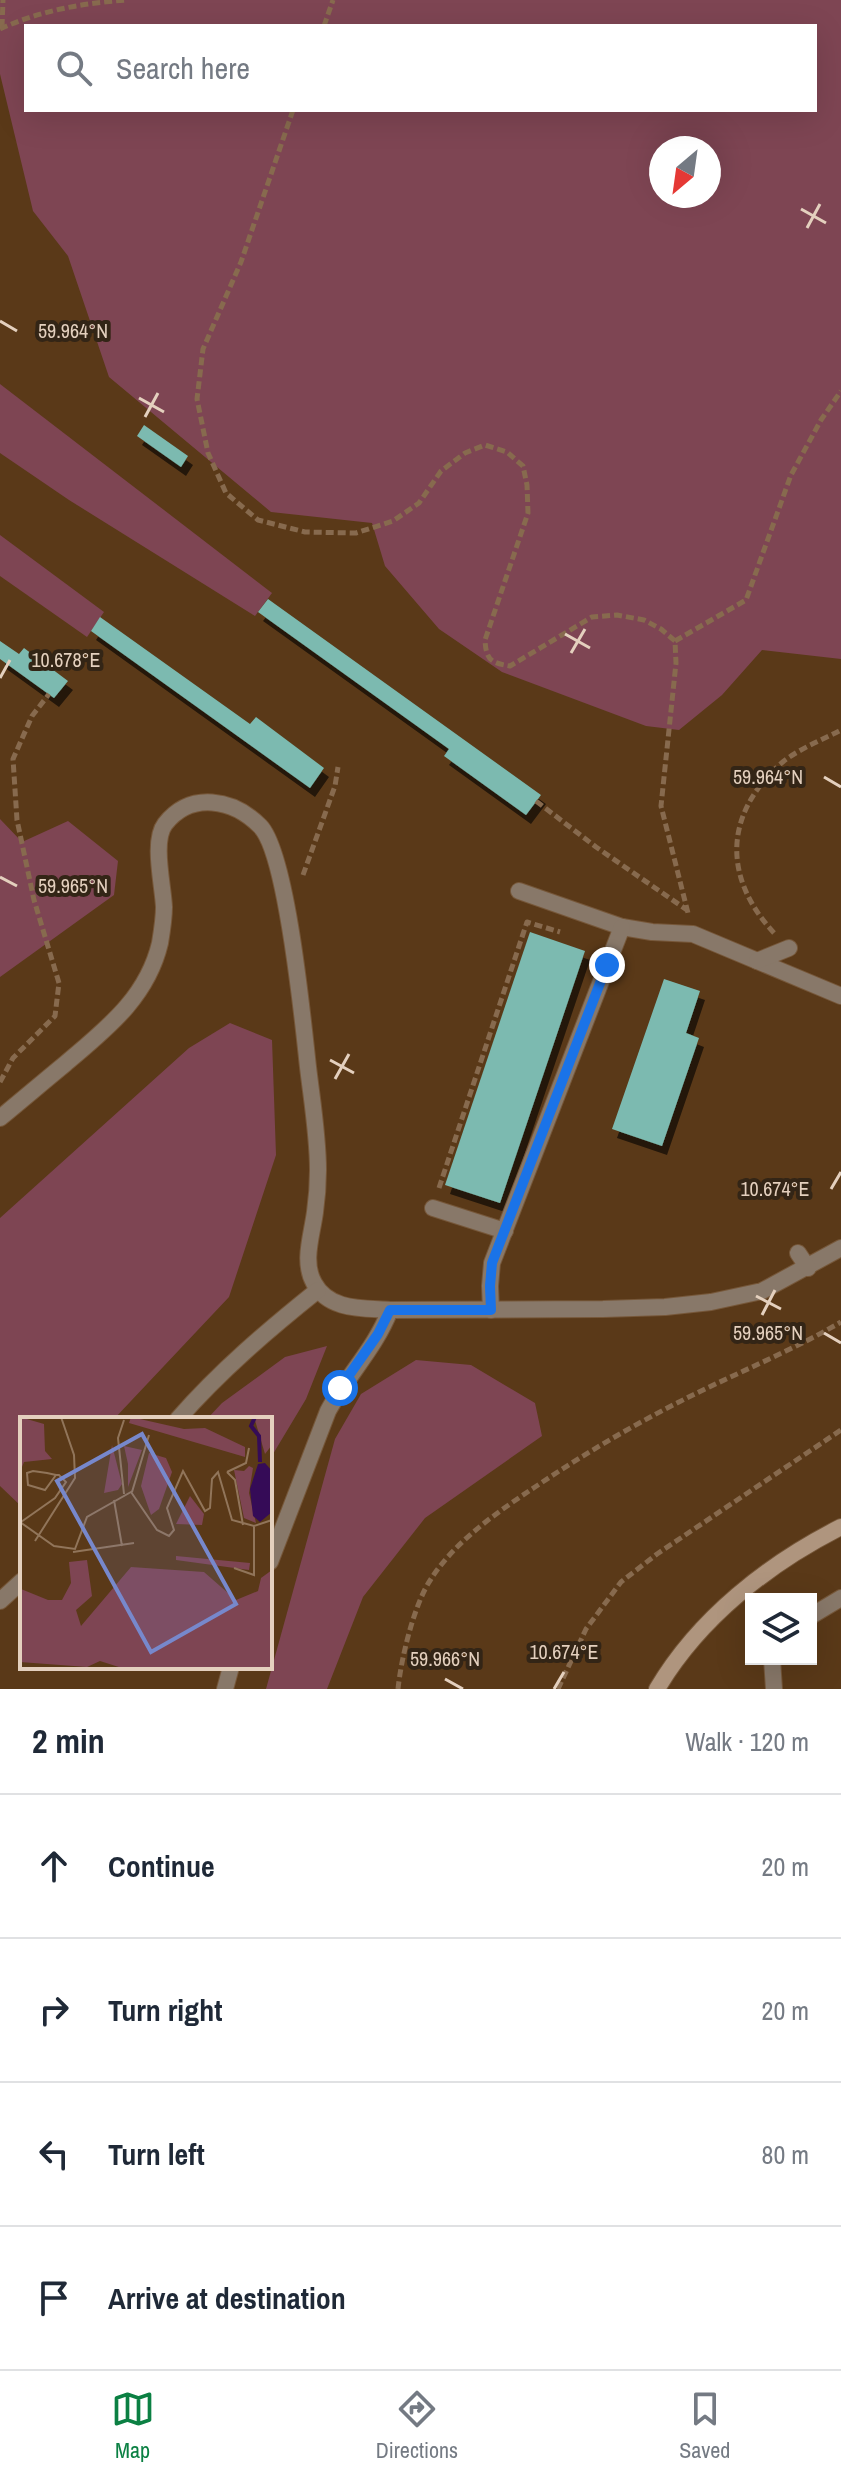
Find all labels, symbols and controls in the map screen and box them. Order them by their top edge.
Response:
search box [24,24,817,112]
icon: search [52,46,96,90]
text: Search here [116,48,250,88]
north arrow [649,136,721,208]
text: 59.964°N [38,317,108,344]
text: 10.678°E [31,646,101,673]
text: 59.964°N [733,763,803,790]
text: 59.965°N [38,872,108,899]
route end [589,947,625,983]
text: 10.674°E [740,1175,810,1202]
text: 59.965°N [733,1319,803,1346]
route start [322,1370,358,1406]
inset map [20,1417,272,1669]
map controls [745,1593,817,1665]
button: layers [745,1593,817,1665]
text: 10.674°E [529,1638,599,1665]
text: 59.966°N [410,1645,480,1672]
text: 2 min [32,1718,105,1764]
text: Walk · 120 m [685,1724,809,1759]
icon: ahead [32,1844,76,1888]
text: Continue [108,1846,215,1886]
text: 20 m [762,1849,809,1884]
icon: right [32,1988,76,2032]
text: Turn right [108,1990,222,2030]
text: 20 m [762,1993,809,2028]
icon: left [32,2132,76,2176]
text: Turn left [108,2134,205,2174]
text: 80 m [762,2137,809,2172]
icon: arrive [32,2276,76,2320]
text: Arrive at destination [108,2278,346,2318]
tab: Map [111,2387,155,2465]
tab: Directions [376,2387,458,2465]
tab: Saved [679,2387,730,2465]

